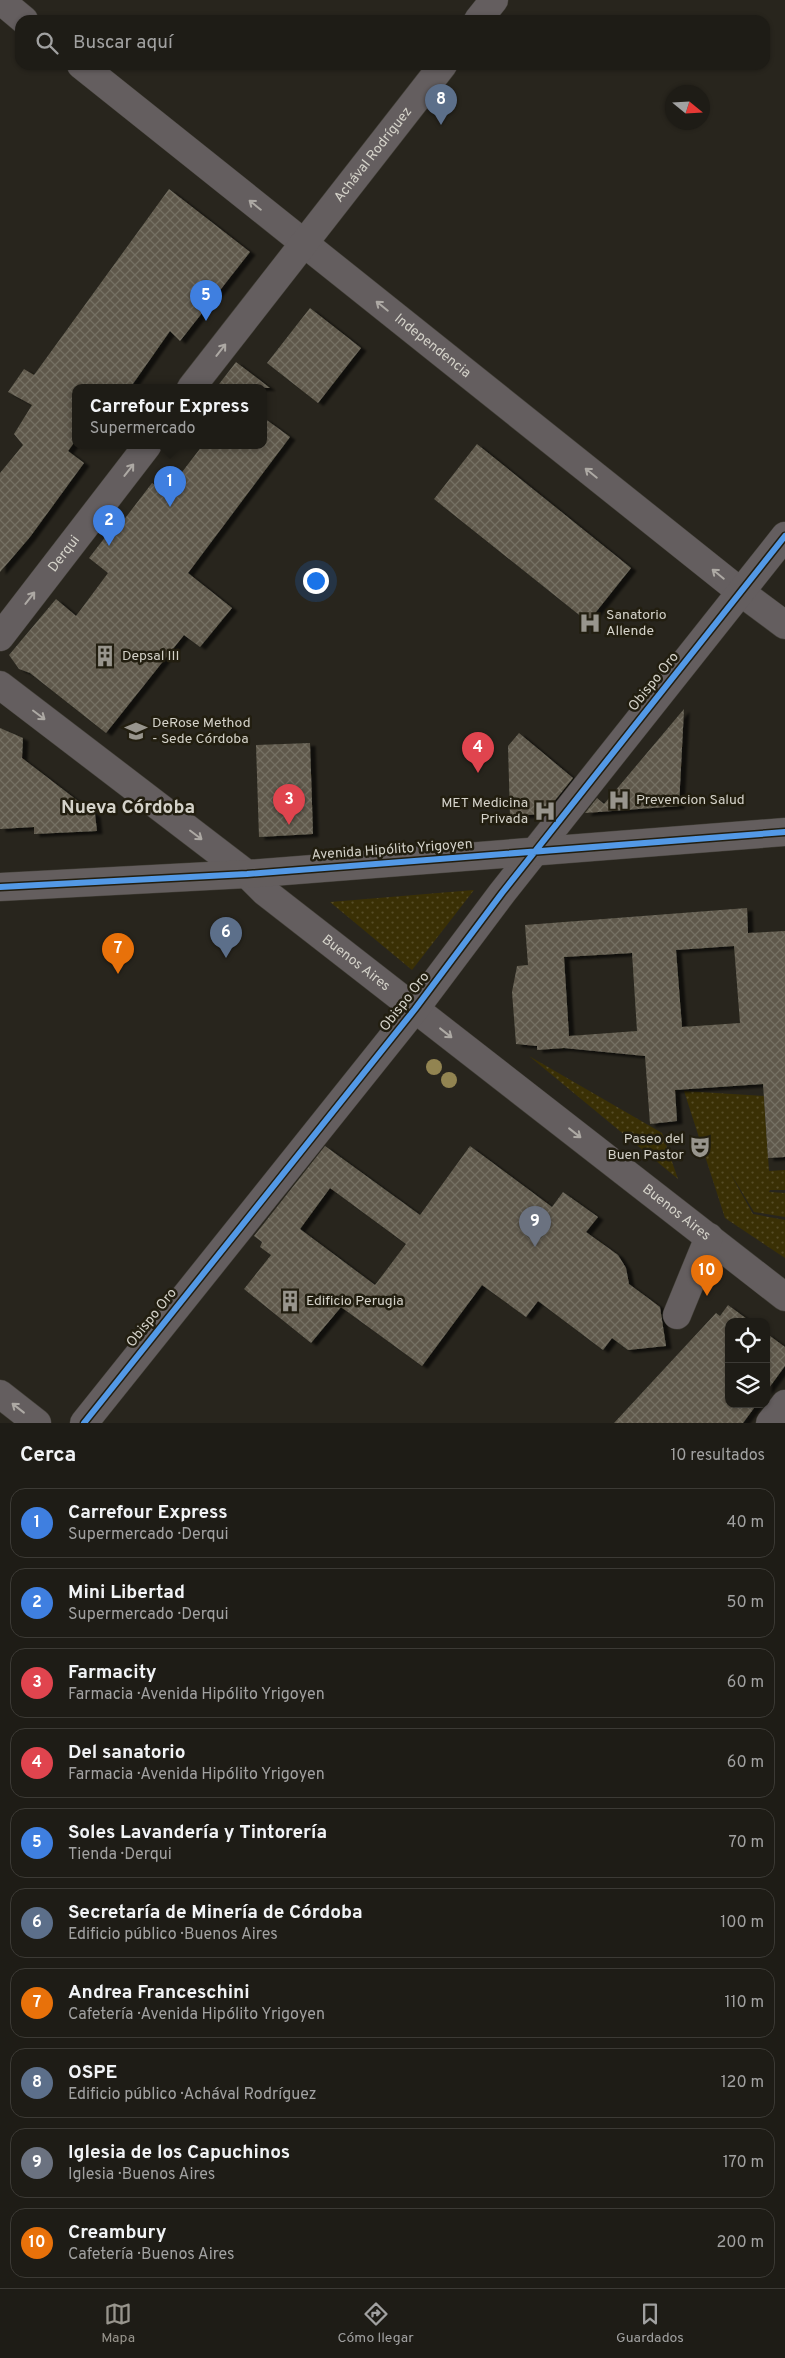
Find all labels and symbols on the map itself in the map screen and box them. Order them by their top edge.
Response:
pin: 8 [425,84,457,125]
north arrow [665,85,710,130]
street label: Achával Rodríguez [330,103,416,206]
one-way arrow [249,199,262,210]
pin: 5 [190,280,222,321]
one-way arrow [376,300,389,311]
street label: Independencia [391,310,474,382]
one-way arrow [216,343,226,357]
one-way arrow [123,464,134,477]
pin: 1 [154,466,186,507]
one-way arrow [585,467,598,478]
pin: 2 [93,505,125,546]
street label: Derqui [45,532,83,575]
your location [303,568,329,594]
one-way arrow [712,569,725,580]
one-way arrow [24,592,35,605]
place label: Sanatorio Allende [606,607,667,640]
hospital icon: Sanatorio Allende [577,610,603,636]
building icon: Depsal III [92,643,118,669]
place label: Depsal III [122,648,179,665]
street label: Obispo Oro [625,649,683,715]
one-way arrow [32,709,45,720]
place label: DeRose Method - Sede Córdoba [152,715,251,748]
school or university icon: DeRose Method - Sede Córdoba [123,718,149,744]
pin: 4 [462,732,494,773]
pin: 3 [273,784,305,825]
hospital icon: Prevencion Salud [606,787,632,813]
place label: Prevencion Salud [636,792,745,809]
place label: MET Medicina Privada [441,795,528,828]
district label: Nueva Córdoba [61,796,195,820]
hospital icon: MET Medicina Privada [532,798,558,824]
one-way arrow [189,829,202,840]
street label: Avenida Hipólito Yrigoyen [311,836,473,864]
pin: 6 [210,917,242,958]
street label: Buenos Aires [319,931,394,995]
pin: 7 [102,933,134,974]
street label: Obispo Oro [377,969,434,1035]
one-way arrow [439,1028,452,1039]
one-way arrow [568,1127,581,1138]
place label: Paseo del Buen Pastor [607,1131,685,1164]
theatre icon: Paseo del Buen Pastor [687,1134,713,1160]
street label: Buenos Aires [639,1181,714,1244]
pin: 9 [519,1206,551,1247]
pin: 10 [691,1255,723,1296]
street label: Obispo Oro [123,1285,181,1351]
building icon: Edificio Perugia [277,1288,303,1314]
place label: Edificio Perugia [306,1293,404,1310]
one-way arrow [12,1403,25,1414]

